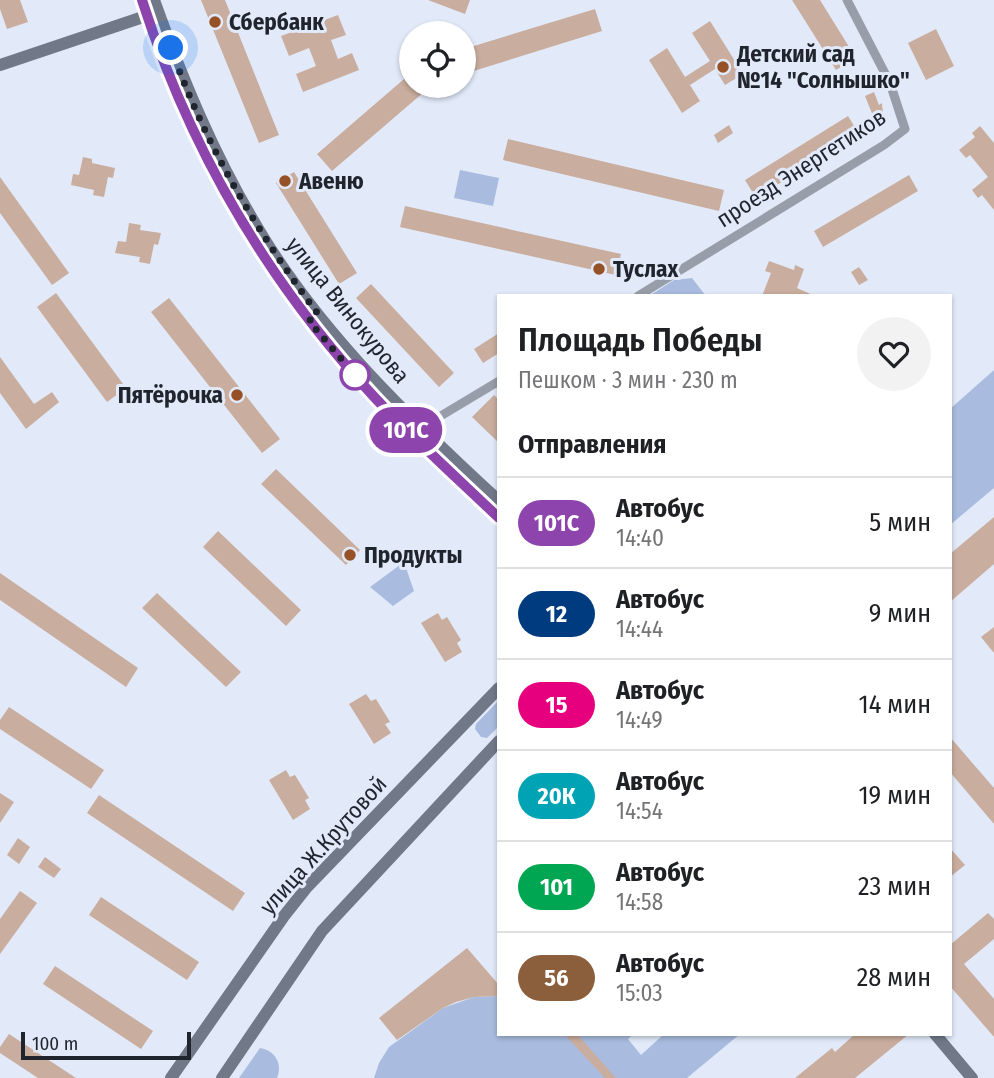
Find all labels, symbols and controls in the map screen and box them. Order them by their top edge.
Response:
place label: Сбербанк [229,8,324,36]
marker: Сбербанк [207,14,223,30]
map controls [399,21,476,98]
button: locate [399,21,476,98]
your location [153,30,188,65]
place label: Детский сад №14 "Солнышко" [736,40,910,94]
marker: Детский сад №14 "Солнышко" [715,59,731,75]
street label: проезд Энергетиков [711,103,891,233]
place label: Авеню [298,167,364,195]
marker: Авеню [277,173,293,189]
street label: улица Винокурова [280,231,416,389]
place label: Туслах [613,255,679,283]
marker: Туслах [591,261,607,277]
button: heart [857,317,931,391]
text: Площадь Победы [518,320,763,360]
unlabelled marker [340,360,370,390]
text: Пешком · 3 мин · 230 m [518,366,738,394]
place label: Пятёрочка [118,381,223,409]
marker: Пятёрочка [229,387,245,403]
line badge: 101С [357,407,455,453]
text: 101С [383,416,429,444]
text: Отправления [518,429,667,460]
text: Автобус [616,493,704,524]
text: 5 мин [869,507,931,538]
text: 101С [534,509,579,537]
text: 14:40 [616,524,664,552]
place label: Продукты [364,541,462,569]
marker: Продукты [342,547,358,563]
text: Автобус [616,584,704,615]
text: 9 мин [869,598,931,629]
text: 12 [546,600,567,628]
text: 14:44 [616,615,663,643]
text: Автобус [616,675,704,706]
text: 14 мин [859,689,931,720]
text: 15 [546,691,567,719]
text: 14:49 [616,706,663,734]
text: Автобус [616,766,704,797]
street label: улица Ж.Крутовой [254,770,392,920]
text: 19 мин [858,780,931,811]
text: 20К [538,782,575,810]
text: 14:54 [616,797,663,825]
text: Автобус [616,857,704,888]
text: 23 мин [858,871,931,902]
text: 101 [540,873,573,901]
text: 14:58 [616,888,663,916]
text: Автобус [616,948,704,979]
text: 28 мин [857,962,931,993]
text: 56 [544,964,569,992]
text: 15:03 [616,979,663,1007]
scale bar [21,1029,191,1061]
text: 100 m [32,1032,78,1055]

